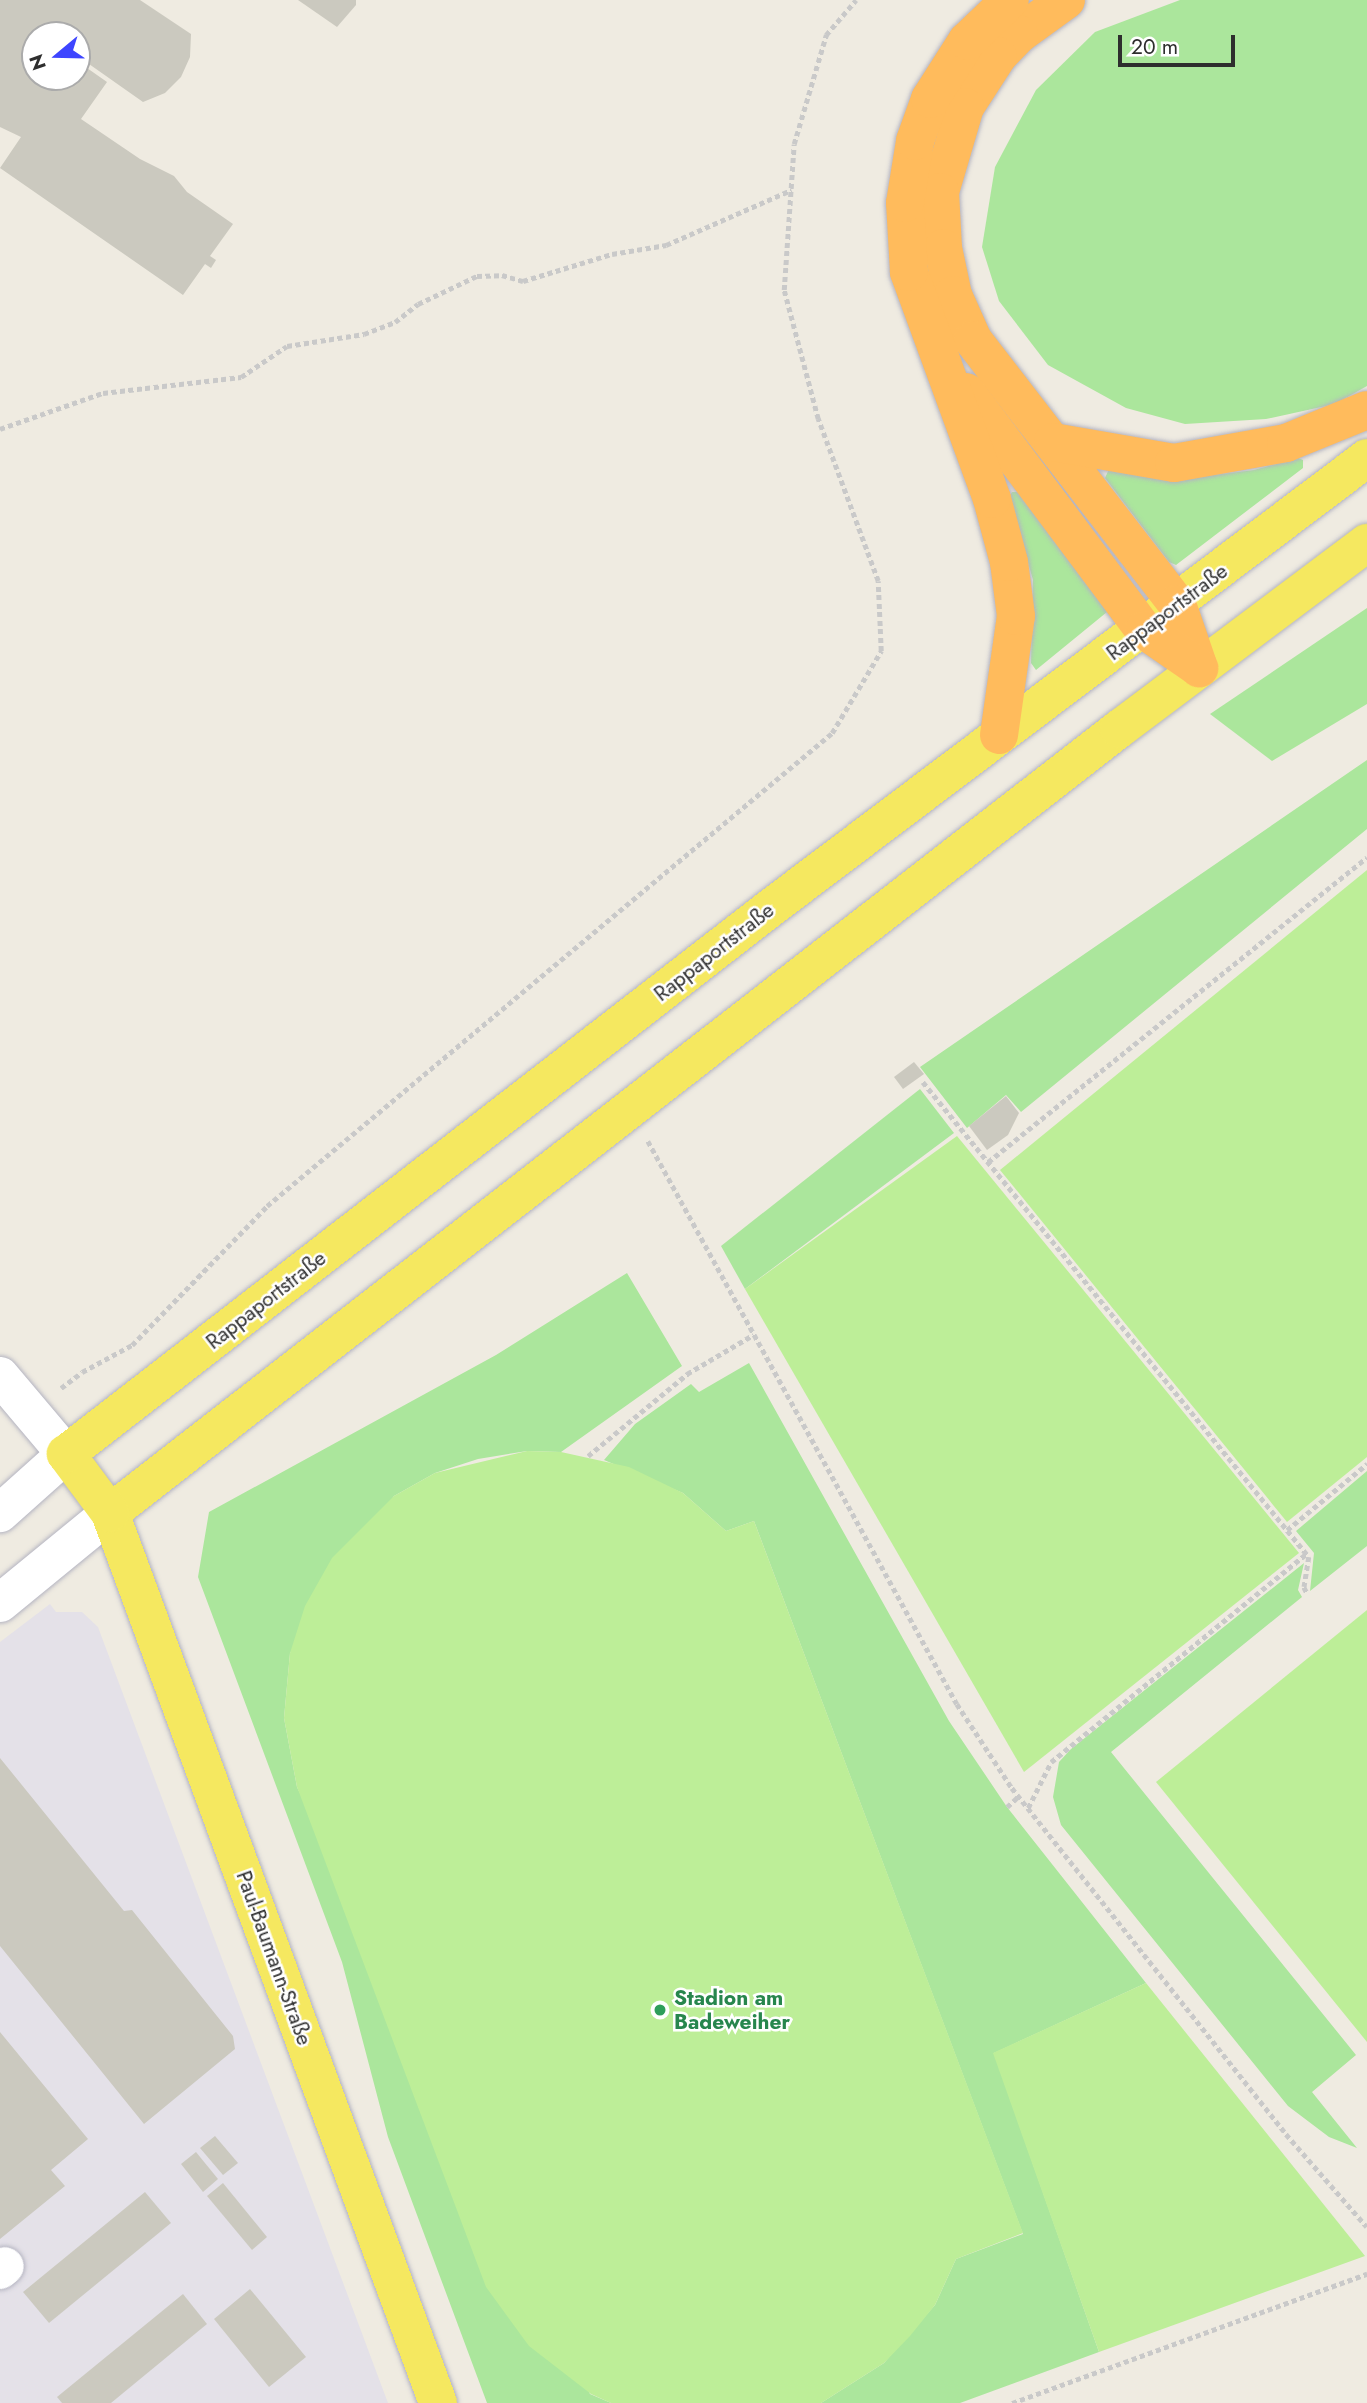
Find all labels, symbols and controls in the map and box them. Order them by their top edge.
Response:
north arrow [21,21,91,91]
scale bar [1122,21,1239,65]
text: 20 m [1131,32,1178,62]
text: N [22,51,53,74]
street label: Rappaportstraße [1101,558,1233,666]
street label: Rappaportstraße [649,897,779,1007]
street label: Rappaportstraße [201,1245,331,1355]
street label: Paul-Baumann-Straße [231,1867,317,2049]
place label: Stadion am Badeweiher [674,1985,790,2035]
marker: Stadion am Badeweiher [652,2002,668,2018]

